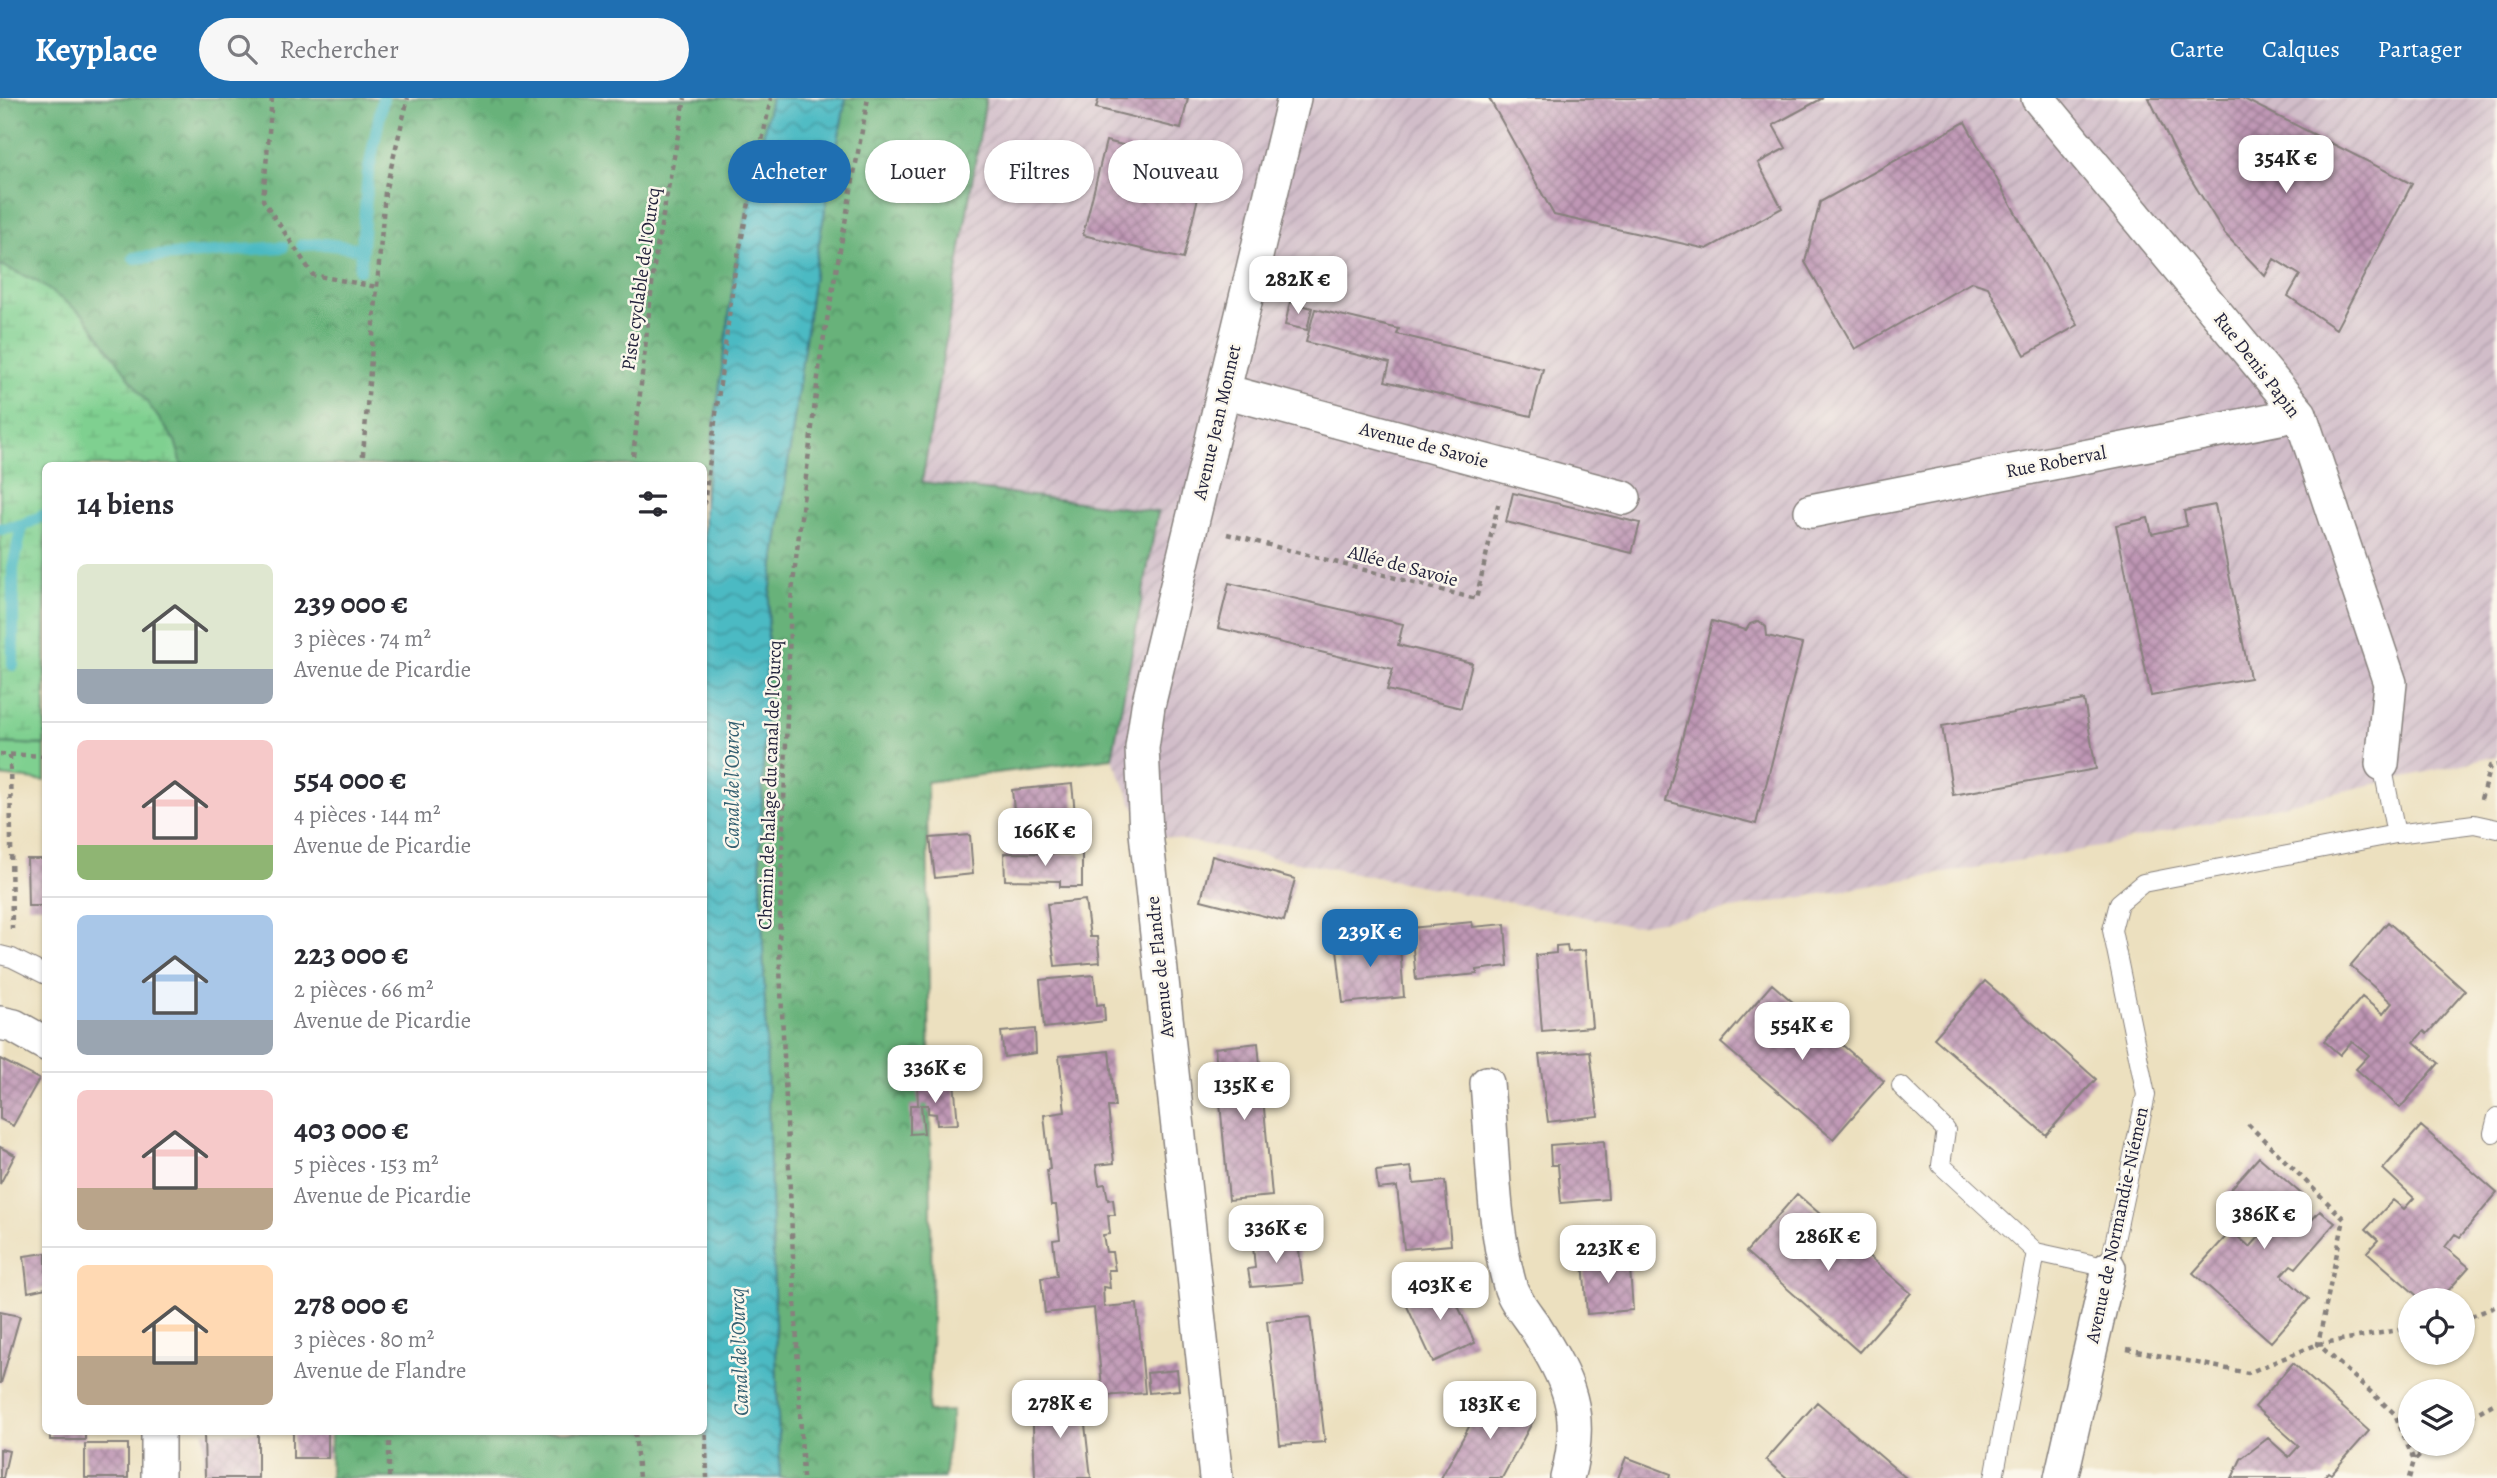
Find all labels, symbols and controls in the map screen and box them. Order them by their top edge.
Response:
search box [199,18,689,81]
text: Keyplace [35,27,157,72]
icon: search [223,30,261,68]
text: Rechercher [279,32,399,67]
text: Carte [2170,33,2224,65]
text: Calques [2262,33,2340,65]
text: Partager [2378,33,2462,65]
pin: 354K € [2229,136,2343,195]
chip: Acheter [728,140,851,203]
chip: Louer [865,140,970,203]
chip: Filtres [984,140,1094,203]
chip: Nouveau [1108,140,1243,203]
text: 354K € [2255,142,2317,173]
street label: Piste cyclable de l'Ourcq [615,186,667,372]
pin: 282K € [1241,256,1355,316]
text: 282K € [1265,263,1331,294]
street label: Rue Denis Papin [2208,307,2306,423]
street label: Avenue Jean Monnet [1186,342,1247,503]
street label: Avenue de Savoie [1356,415,1491,475]
street label: Rue Roberval [2004,439,2109,484]
text: 14 biens [77,484,174,524]
icon: filters [634,485,672,523]
street label: Allée de Savoie [1344,539,1461,593]
text: 239 000 € [294,583,408,623]
icon: home [133,592,217,676]
text: 3 pièces · 74 m² [294,623,431,654]
street label: Chemin de halage du canal de l'Ourcq [752,640,788,930]
text: Avenue de Picardie [294,654,471,685]
water label: Canal de l'Ourcq [718,721,746,849]
text: 554 000 € [294,759,407,799]
icon: home [133,768,217,852]
text: 4 pièces · 144 m² [294,799,441,830]
pin: 166K € [988,808,1102,868]
text: 166K € [1014,815,1076,846]
text: Avenue de Picardie [294,830,471,861]
street label: Avenue de Flandre [1140,895,1180,1040]
pin: 239K € [1313,910,1427,969]
text: 239K € [1338,916,1402,947]
text: 223 000 € [294,934,409,974]
icon: home [133,943,217,1027]
text: 2 pièces · 66 m² [294,974,434,1005]
pin: 554K € [1745,1002,1859,1062]
text: Avenue de Picardie [294,1005,471,1036]
text: 554K € [1771,1009,1833,1040]
pin: 336K € [878,1046,992,1105]
text: 336K € [904,1052,966,1083]
pin: 135K € [1187,1062,1301,1122]
text: 135K € [1214,1069,1274,1100]
street label: Avenue de Normandie-Niémen [2079,1105,2155,1346]
text: 403 000 € [294,1109,409,1149]
icon: home [133,1118,217,1202]
text: 5 pièces · 153 m² [294,1149,439,1180]
text: Avenue de Picardie [294,1180,471,1211]
pin: 386K € [2207,1192,2321,1251]
text: 386K € [2232,1198,2296,1229]
pin: 336K € [1219,1206,1333,1265]
text: 336K € [1245,1212,1307,1243]
pin: 286K € [1771,1214,1885,1273]
text: 286K € [1795,1220,1861,1251]
pin: 223K € [1551,1226,1665,1285]
text: 223K € [1576,1232,1640,1263]
pin: 403K € [1383,1262,1497,1322]
text: 403K € [1408,1269,1472,1300]
text: 278 000 € [294,1284,409,1324]
water label: Canal de l'Ourcq [723,1288,755,1416]
map controls [2398,1288,2475,1456]
button: locate [2398,1288,2475,1365]
icon: home [133,1293,217,1377]
text: 3 pièces · 80 m² [294,1324,434,1355]
text: Avenue de Flandre [294,1355,466,1386]
button: layers [2398,1379,2475,1456]
pin: 278K € [1003,1380,1117,1440]
pin: 183K € [1433,1382,1547,1441]
text: 278K € [1028,1387,1092,1418]
text: 183K € [1459,1388,1521,1419]

